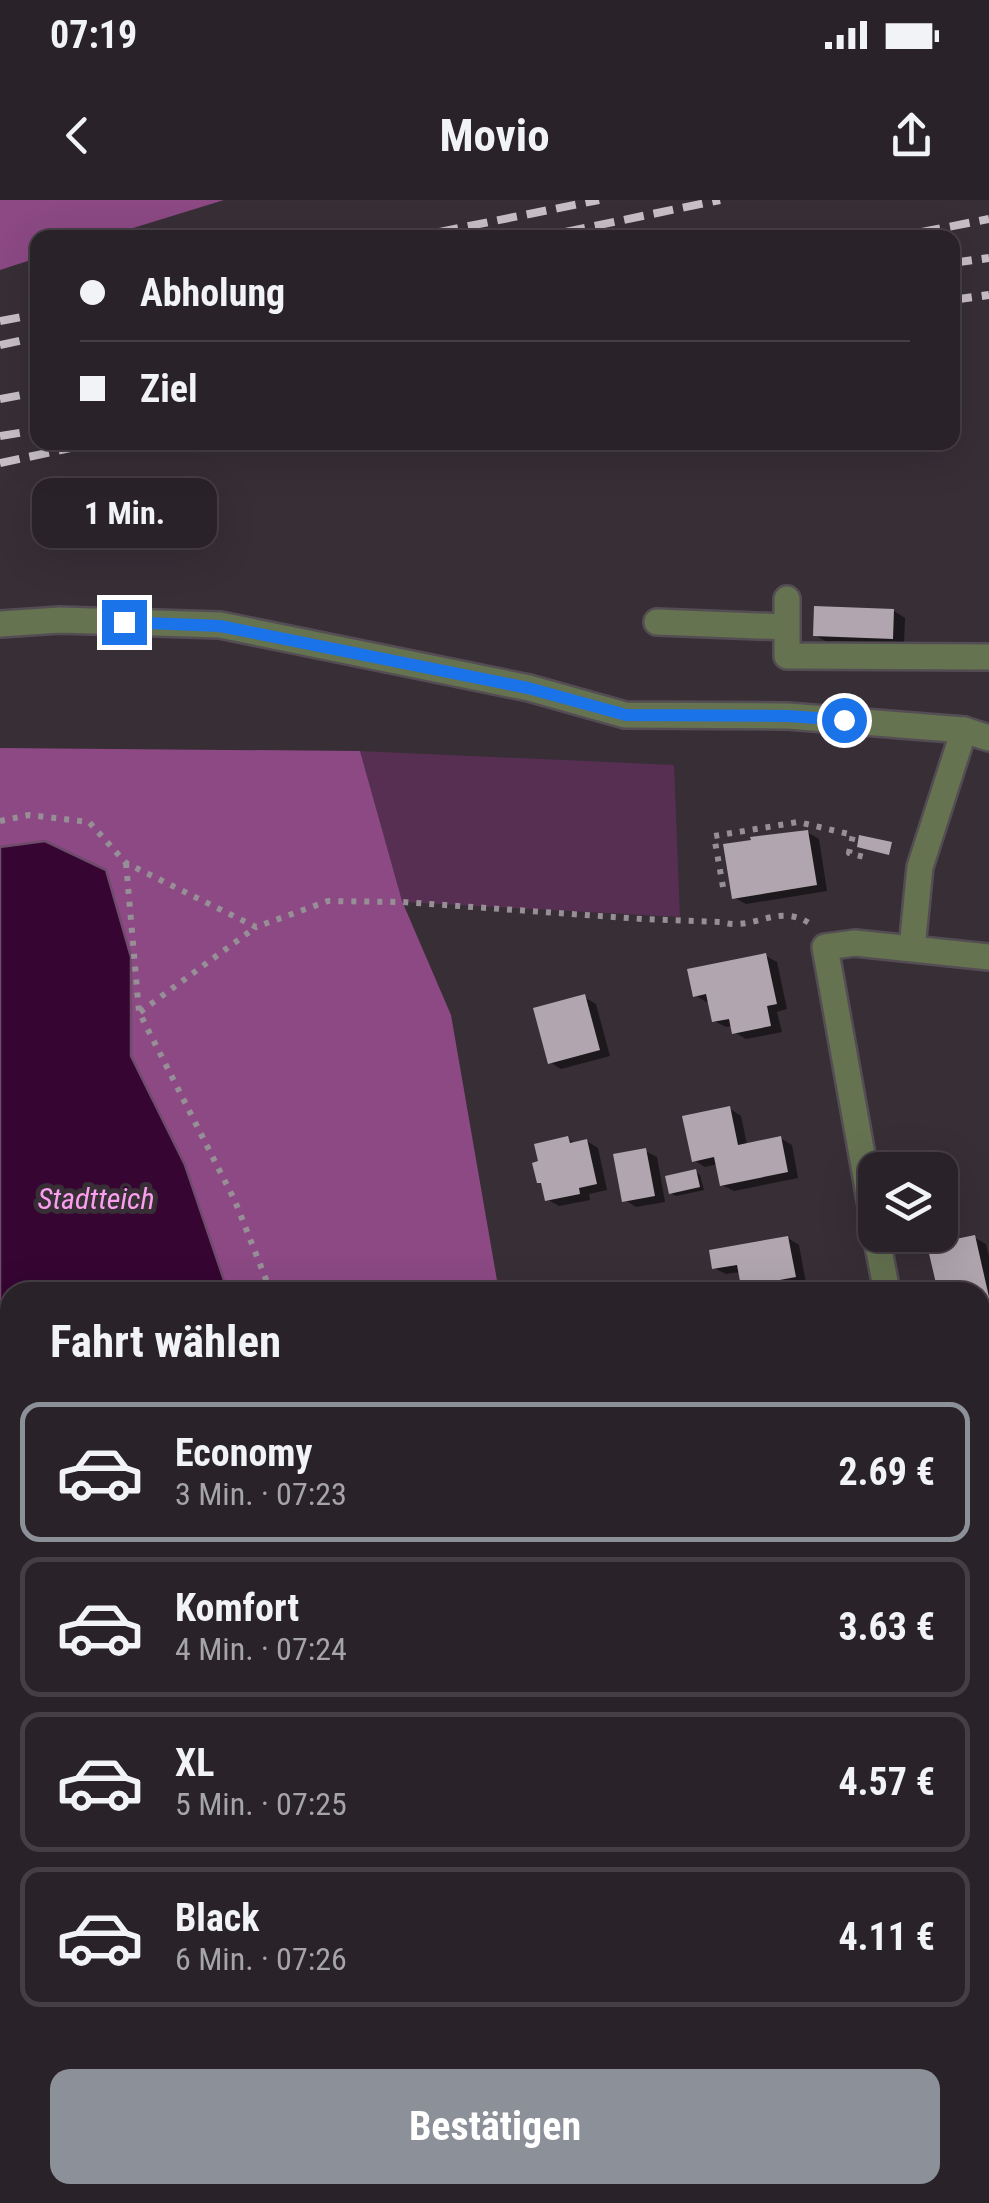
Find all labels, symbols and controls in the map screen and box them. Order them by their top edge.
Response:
text: 07:19 [50,13,137,57]
icon: back [50,108,105,163]
icon: share [884,108,939,163]
text: Movio [439,109,550,162]
text: Abholung [140,271,285,315]
text: Ziel [140,367,197,411]
callout: 1 Min. [32,477,216,547]
text: 1 Min. [84,494,165,532]
route end [102,600,147,645]
route start [822,698,867,743]
map controls [858,1152,958,1252]
button: layers [858,1152,958,1252]
water label: Stadtteich [37,1181,155,1216]
text: Fahrt wählen [50,1315,281,1368]
icon: car [55,1427,145,1517]
text: Economy [175,1431,312,1475]
text: 2.69 € [838,1450,935,1494]
text: 3 Min. · 07:23 [175,1475,347,1513]
icon: car [55,1582,145,1672]
text: Komfort [175,1586,299,1630]
text: 3.63 € [838,1605,935,1649]
text: 4 Min. · 07:24 [175,1630,347,1668]
icon: car [55,1737,145,1827]
text: XL [175,1741,214,1785]
text: 4.57 € [838,1760,935,1804]
text: 5 Min. · 07:25 [175,1785,347,1823]
icon: car [55,1892,145,1982]
text: Black [175,1896,259,1940]
text: 4.11 € [838,1915,935,1959]
text: 6 Min. · 07:26 [175,1940,347,1978]
button: Bestätigen [50,2069,940,2184]

